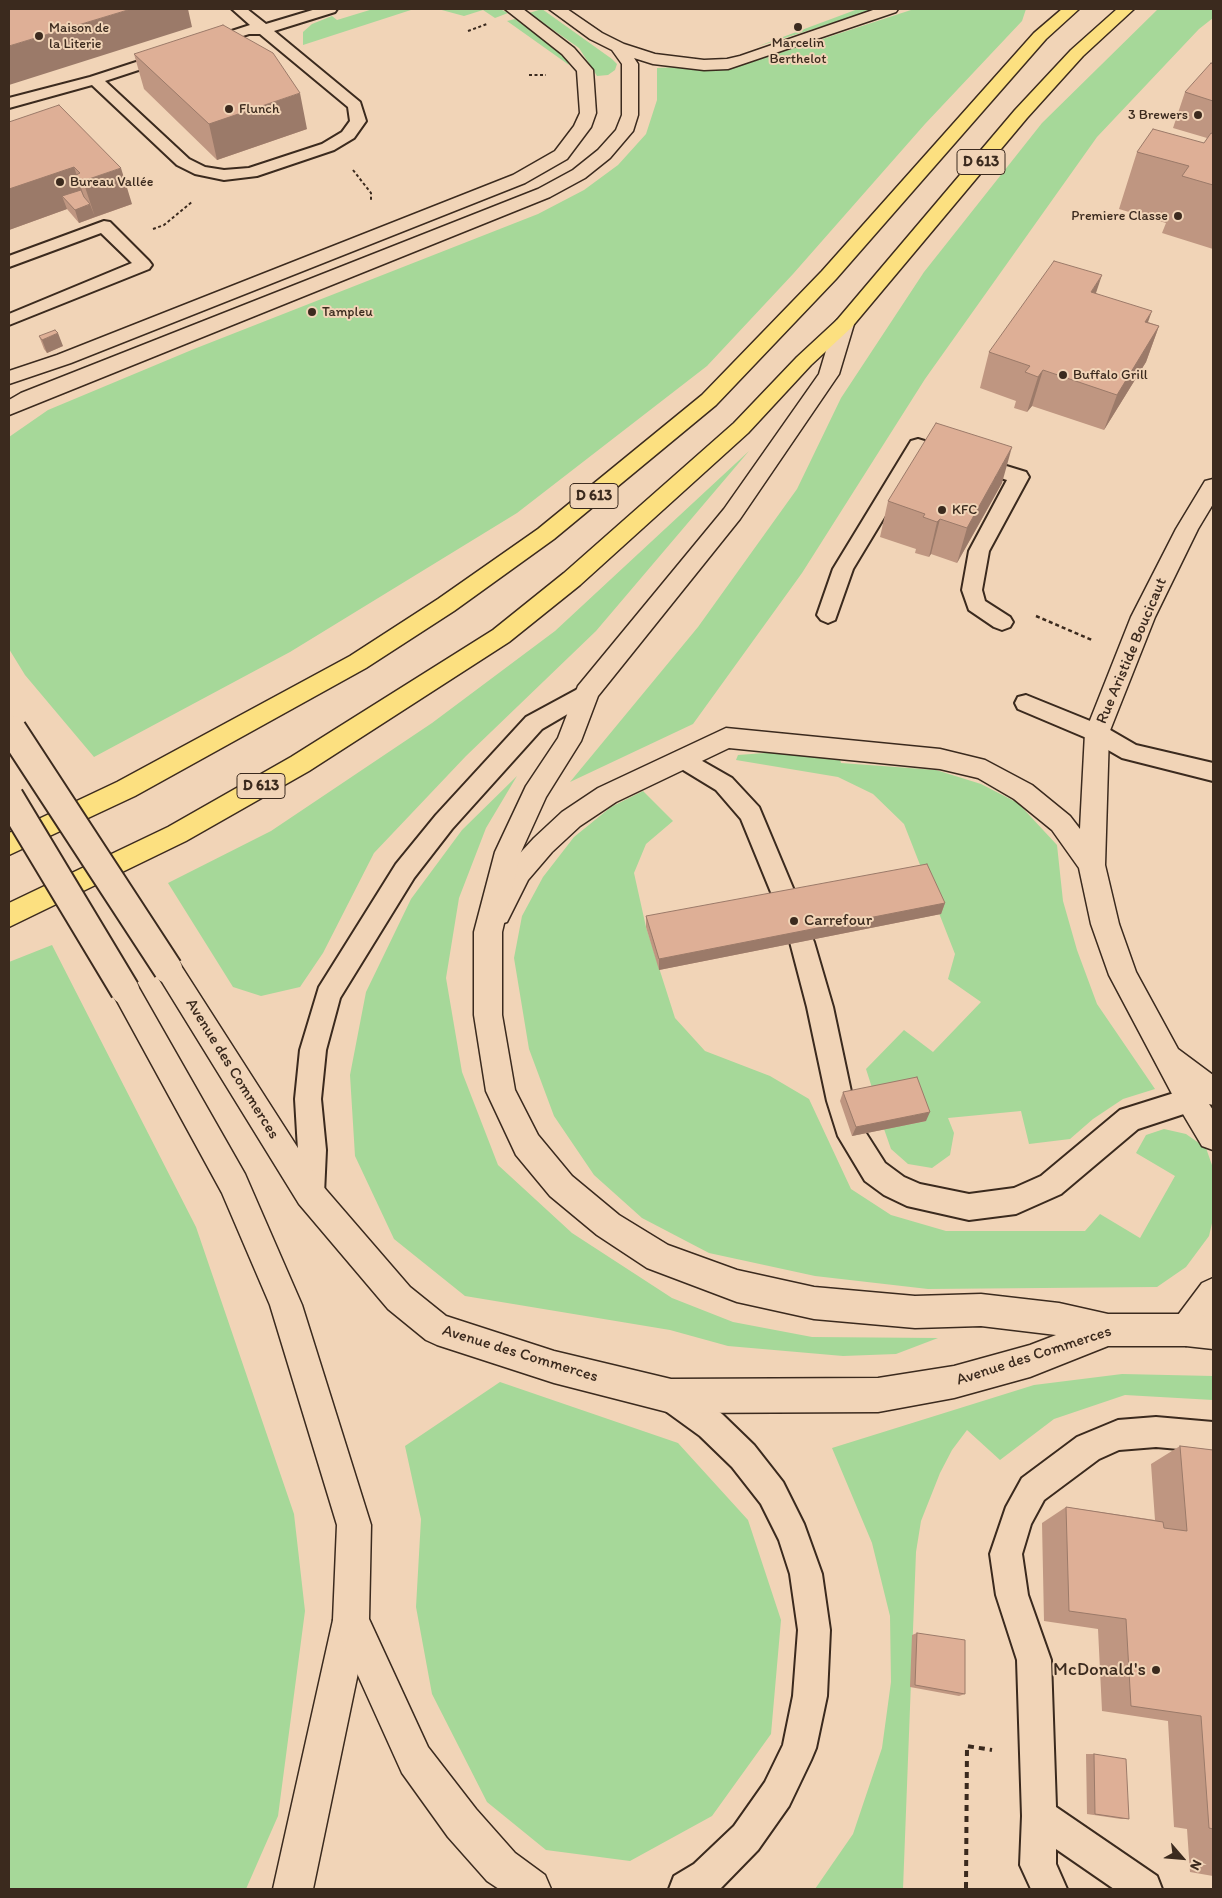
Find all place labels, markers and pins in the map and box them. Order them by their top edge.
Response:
place label: Maison de la Literie [49,20,109,52]
marker: Marcelin Berthelot [792,21,804,33]
marker: Maison de la Literie [33,30,45,42]
place label: Marcelin Berthelot [770,35,826,68]
place label: Flunch [239,101,279,117]
marker: Flunch [223,103,235,115]
place label: 3 Brewers [1128,107,1188,123]
marker: 3 Brewers [1192,109,1204,121]
place label: Bureau Vallée [70,174,153,190]
marker: Bureau Vallée [54,176,66,188]
place label: Premiere Classe [1071,208,1168,224]
marker: Premiere Classe [1172,210,1184,222]
place label: Tampleu [322,304,373,320]
marker: Tampleu [306,306,318,318]
place label: Buffalo Grill [1073,367,1148,383]
marker: Buffalo Grill [1057,369,1069,381]
place label: KFC [952,502,977,518]
marker: KFC [936,504,948,516]
place label: Carrefour [804,911,872,931]
marker: Carrefour [788,915,800,927]
place label: McDonald's [1053,1659,1146,1681]
marker: McDonald's [1150,1664,1162,1676]

